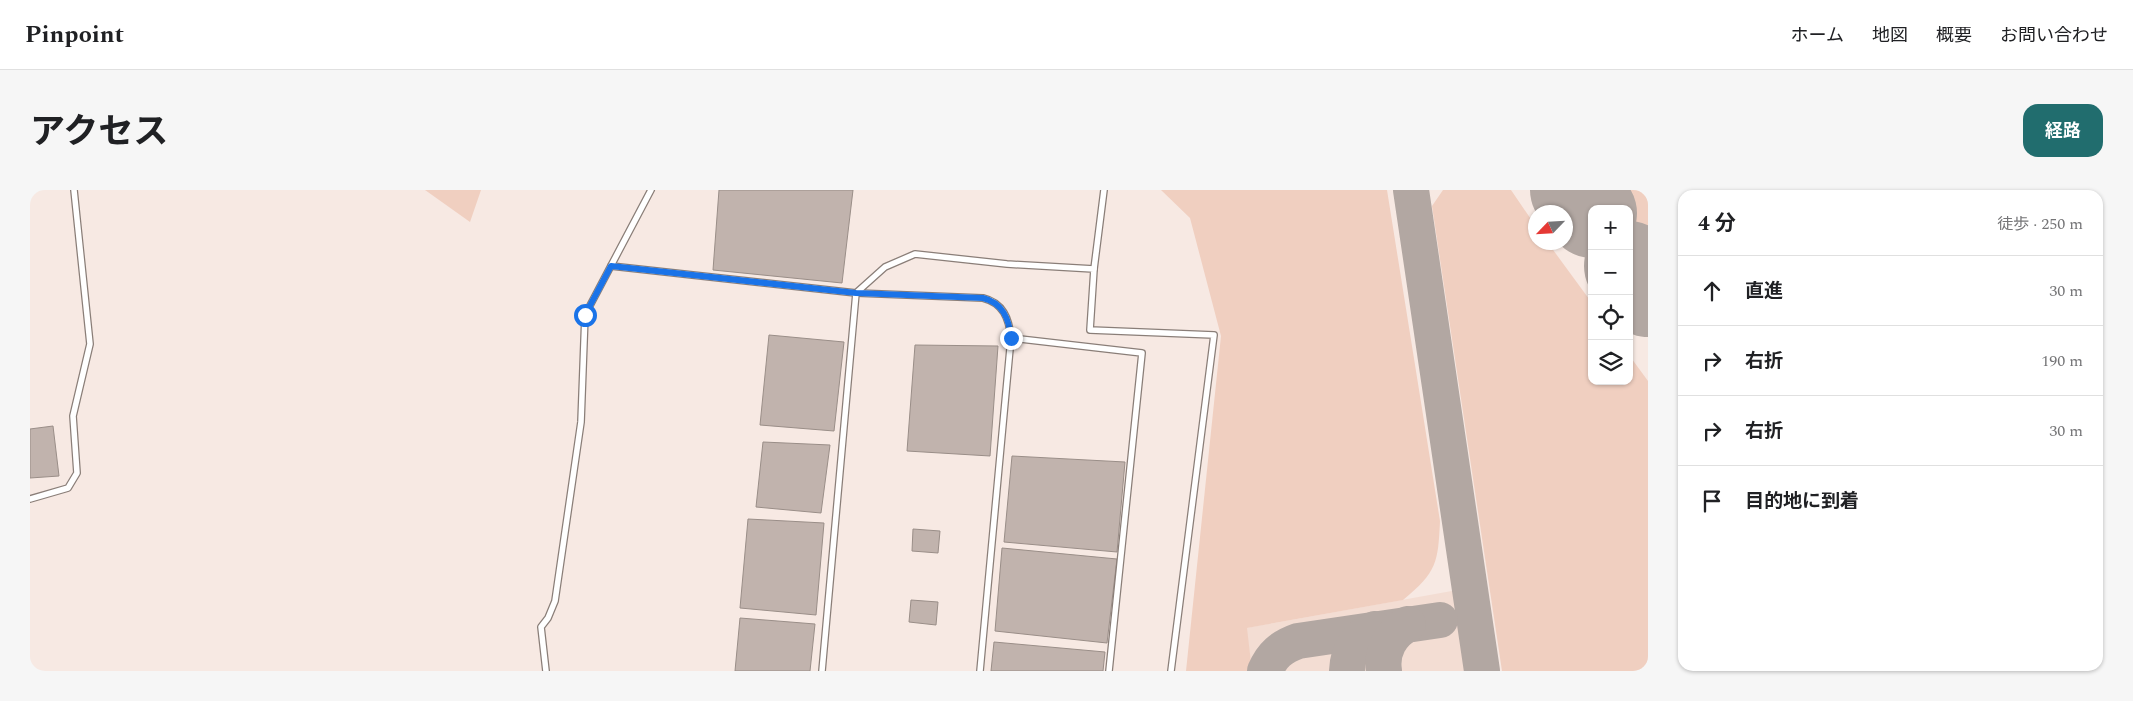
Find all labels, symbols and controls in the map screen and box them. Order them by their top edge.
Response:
text: Pinpoint [25,17,124,53]
text: ホーム [1791,22,1844,49]
text: 地図 [1872,22,1908,49]
text: 概要 [1936,22,1972,49]
text: お問い合わせ [2000,22,2108,49]
button: 経路 [2023,104,2103,157]
text: アクセス [30,106,168,159]
north arrow [1528,205,1573,250]
map controls [1588,205,1633,385]
button: + [1588,205,1633,250]
text: 4 分 [1698,208,1736,240]
text: 徒歩 · 250 m [1997,212,2083,236]
button: − [1588,250,1633,295]
icon: ahead [1698,277,1726,305]
text: 直進 [1745,277,1783,306]
text: 30 m [2049,279,2083,303]
button: locate [1588,295,1633,340]
route start [574,304,597,327]
route end [1000,327,1023,350]
button: layers [1588,340,1633,385]
icon: right [1698,347,1726,375]
text: 右折 [1745,347,1783,376]
text: 190 m [2041,349,2083,373]
icon: right [1698,417,1726,445]
text: 右折 [1745,417,1783,446]
text: 30 m [2049,419,2083,443]
icon: arrive [1698,487,1726,515]
text: 目的地に到着 [1745,487,1859,516]

